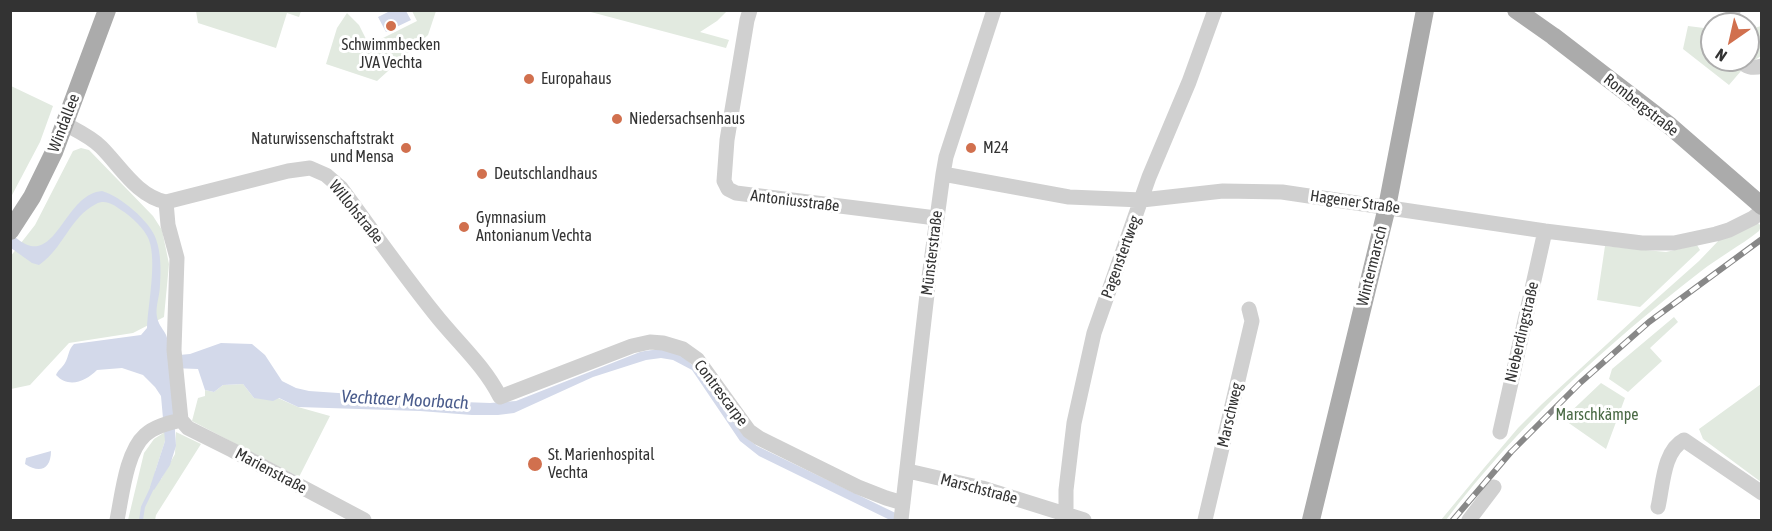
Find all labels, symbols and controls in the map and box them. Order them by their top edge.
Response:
north arrow [1700,12,1760,72]
marker: Schwimmbecken JVA Vechta [384,19,398,33]
place label: Schwimmbecken JVA Vechta [341,35,441,73]
text: N [1712,45,1730,65]
place label: Europahaus [541,69,611,89]
street label: Rombergstraße [1600,70,1682,140]
marker: Europahaus [522,72,536,86]
street label: Windallee [44,91,84,155]
place label: Niedersachsenhaus [629,109,745,129]
marker: Niedersachsenhaus [610,112,624,126]
place label: Naturwissenschaftstrakt und Mensa [251,129,394,167]
place label: M24 [983,138,1009,158]
marker: Naturwissenschaftstrakt und Mensa [399,141,413,155]
marker: M24 [964,141,978,155]
place label: Deutschlandhaus [494,164,597,184]
marker: Deutschlandhaus [475,167,489,181]
street label: Willohstraße [325,177,387,247]
street label: Antoniusstraße [750,186,840,216]
street label: Hagener Straße [1309,186,1401,218]
place label: Gymnasium Antonianum Vechta [476,208,592,246]
street label: Münsterstraße [917,210,947,296]
street label: Pagenstertweg [1097,213,1145,301]
marker: Gymnasium Antonianum Vechta [457,220,471,234]
street label: Wintermarsch [1353,224,1391,308]
street label: Nieberdingstraße [1501,280,1543,384]
street label: Contrescarpe [690,356,752,430]
street label: Marschweg [1213,381,1247,449]
water label: Vechtaer Moorbach [341,386,469,414]
park label: Marschkämpe [1555,405,1639,425]
street label: Marienstraße [232,444,310,498]
place label: St. Marienhospital Vechta [548,445,654,483]
marker: St. Marienhospital Vechta [526,455,544,473]
street label: Marschstraße [938,469,1020,509]

